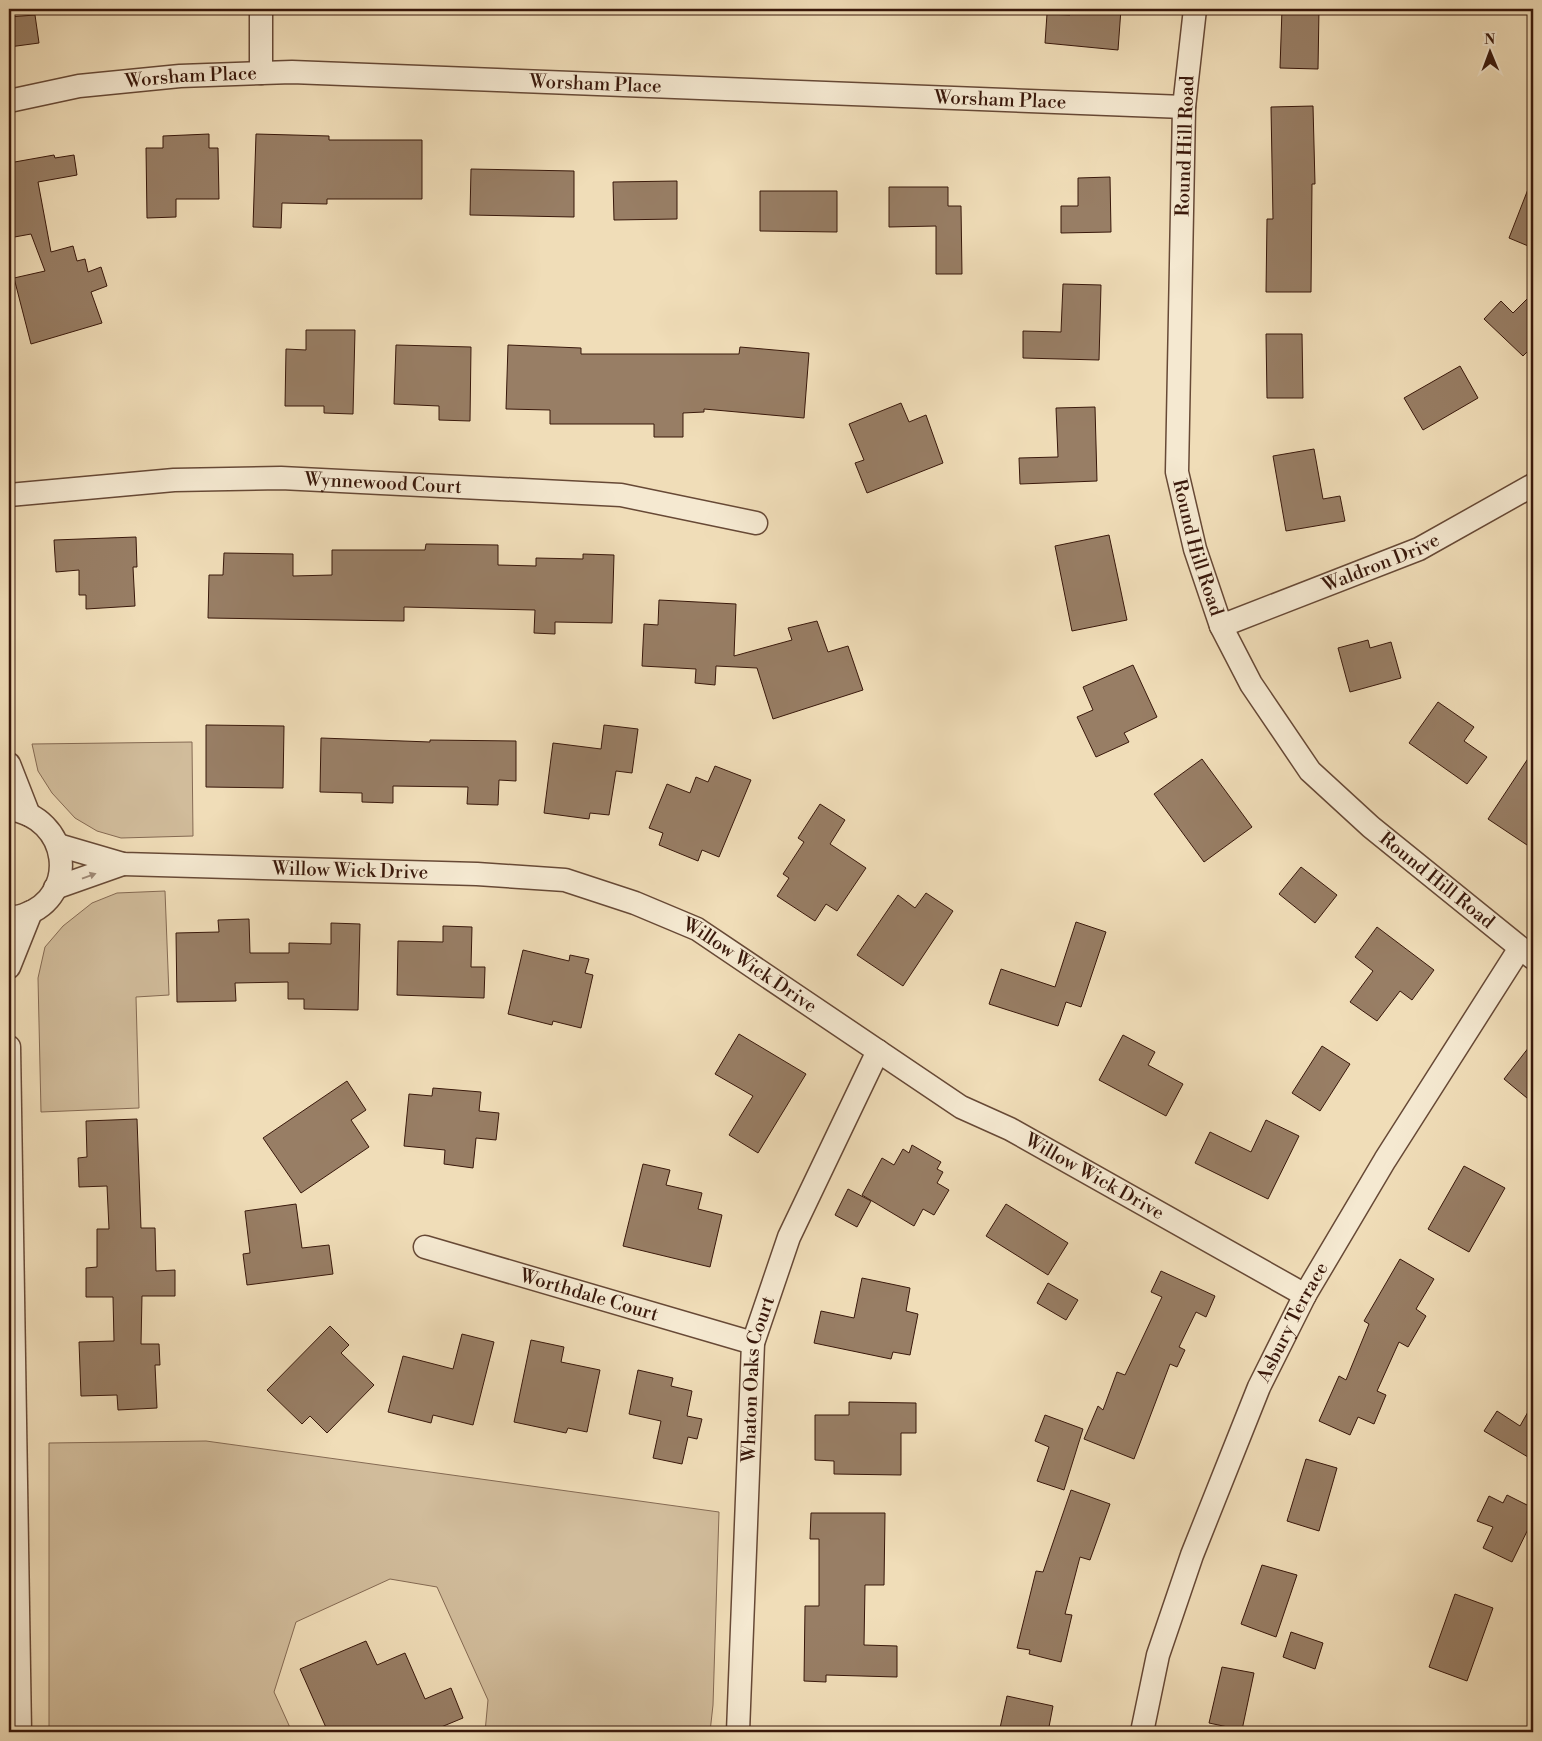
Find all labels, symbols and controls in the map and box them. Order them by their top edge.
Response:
north arrow [1464,28,1514,78]
text: N [1484,31,1495,49]
street label: Worsham Place [123,61,257,93]
street label: Worsham Place [528,69,662,98]
street label: Round Hill Road [1171,75,1199,217]
street label: Worsham Place [933,85,1067,114]
street label: Wynnewood Court [303,467,463,499]
street label: Round Hill Road [1167,477,1229,619]
street label: Waldron Drive [1318,528,1444,598]
street label: Round Hill Road [1374,827,1500,934]
street label: Willow Wick Drive [271,856,429,885]
one-way arrow [81,872,96,879]
street label: Willow Wick Drive [678,912,822,1018]
street label: Willow Wick Drive [1020,1127,1168,1225]
street label: Asbury Terrace [1251,1258,1334,1387]
street label: Worthdale Court [516,1263,662,1327]
street label: Whaton Oaks Court [736,1293,780,1464]

